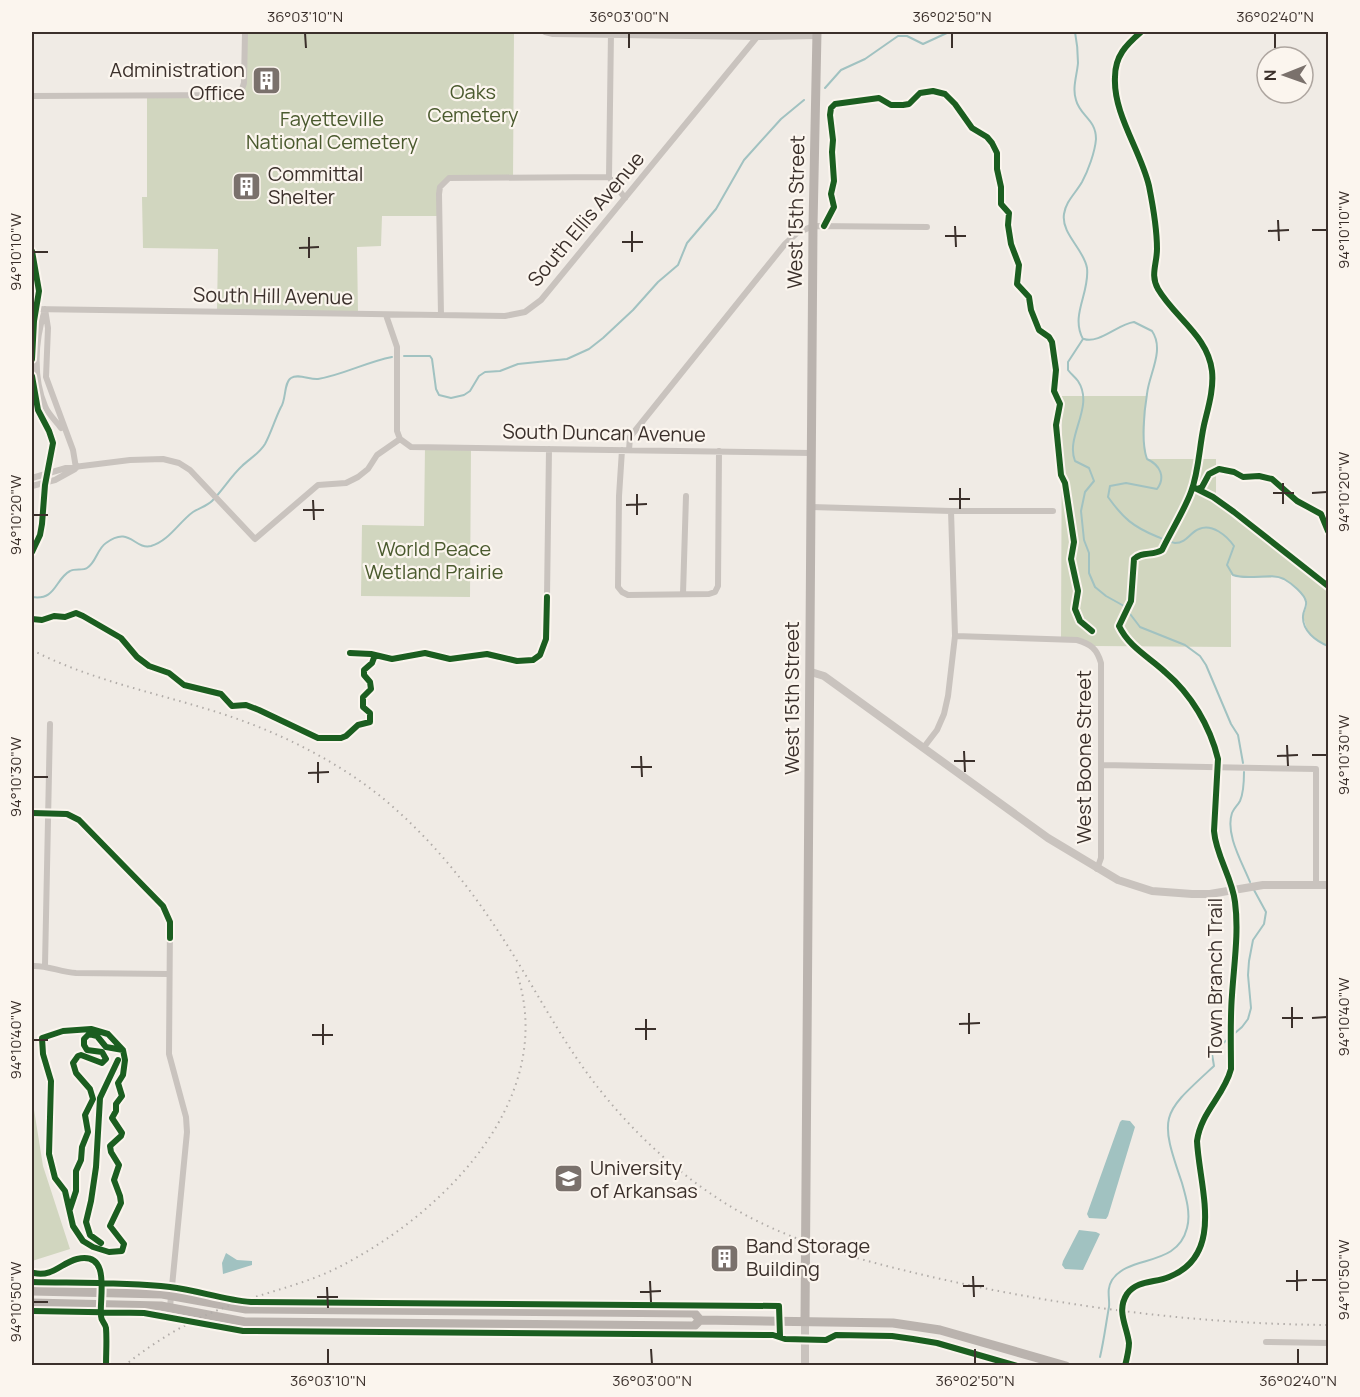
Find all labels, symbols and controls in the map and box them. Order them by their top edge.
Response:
text: 36°03'10"N [267,6,343,27]
text: 36°03'00"N [589,6,669,27]
text: 36°02'50"N [912,6,992,27]
text: 36°02'40"N [1236,6,1314,27]
north arrow [1255,45,1315,105]
place label: Administration Office [109,56,245,106]
building icon: Administration Office [250,65,282,97]
text: N [1259,69,1281,81]
park label: Oaks Cemetery [427,78,519,128]
park label: Fayetteville National Cemetery [246,105,419,155]
street label: West 15th Street [781,135,810,289]
street label: South Ellis Avenue [521,146,650,292]
place label: Committal Shelter [268,160,363,210]
building icon: Committal Shelter [231,170,263,202]
text: 94°10'10"W [1333,191,1354,269]
text: 94°10'10"W [5,213,26,291]
street label: South Hill Avenue [193,281,353,310]
street label: South Duncan Avenue [502,417,706,448]
text: 94°10'20"W [1333,452,1354,532]
text: 94°10'20"W [5,475,26,555]
park label: World Peace Wetland Prairie [365,535,503,585]
street label: West 15th Street [778,621,805,775]
street label: West Boone Street [1070,670,1097,844]
text: 94°10'30"W [1333,715,1354,795]
text: 94°10'30"W [5,737,26,817]
street label: Town Branch Trail [1201,898,1228,1058]
text: 94°10'40"W [1333,977,1354,1057]
text: 94°10'40"W [5,1000,26,1080]
place label: University of Arkansas [590,1154,698,1204]
school or university icon: University of Arkansas [553,1163,585,1195]
place label: Band Storage Building [746,1232,870,1282]
text: 94°10'50"W [1333,1240,1354,1320]
building icon: Band Storage Building [709,1242,741,1274]
text: 94°10'50"W [5,1262,26,1342]
text: 36°03'10"N [290,1370,366,1391]
text: 36°03'00"N [612,1370,692,1391]
text: 36°02'50"N [935,1370,1015,1391]
text: 36°02'40"N [1259,1370,1337,1391]

